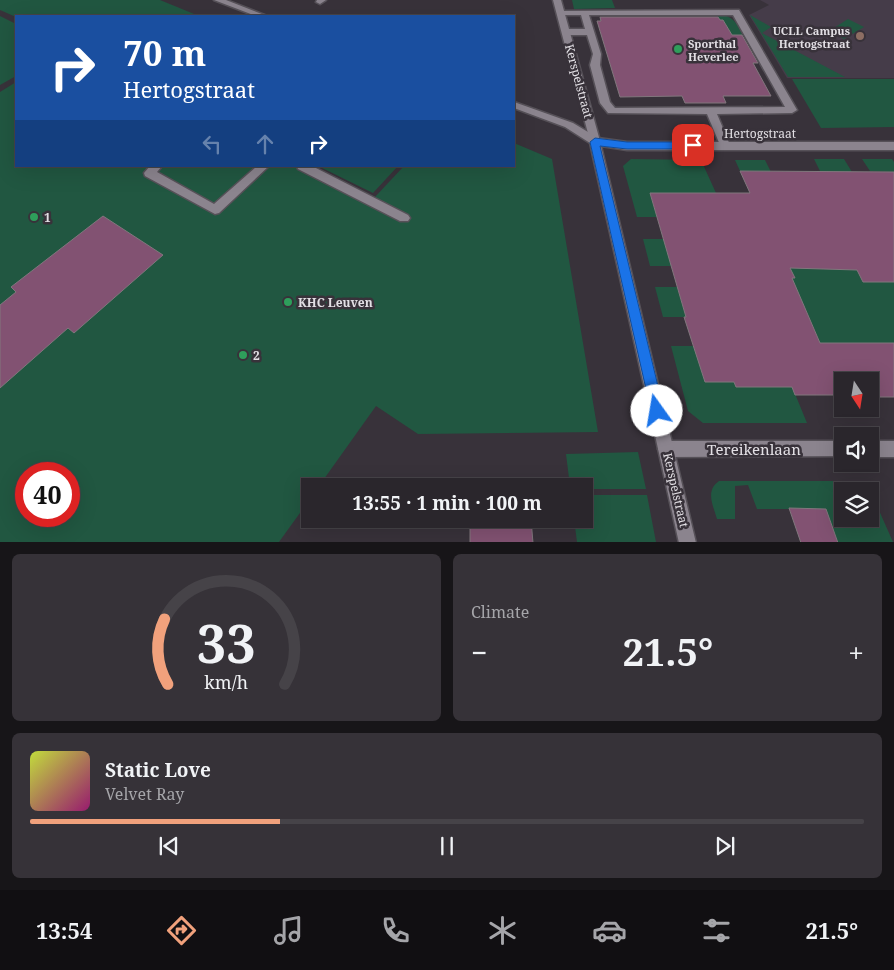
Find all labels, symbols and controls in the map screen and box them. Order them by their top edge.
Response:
place label: UCLL Campus Hertogstraat [773,23,851,51]
text: 70 m [123,29,206,76]
marker: UCLL Campus Hertogstraat [854,30,866,42]
icon: right [40,35,105,100]
place label: Sporthal Heverlee [688,36,738,64]
street label: Kerspelstraat [561,42,597,120]
marker: Sporthal Heverlee [672,43,684,55]
text: Hertogstraat [123,74,255,104]
pin [672,124,714,166]
street label: Hertogstraat [724,125,796,142]
icon: left [198,130,226,158]
icon: ahead [251,130,279,158]
icon: right [304,130,332,158]
icon: arrive [679,131,707,159]
place label: 1 [44,209,51,226]
marker: 1 [28,211,40,223]
place label: KHC Leuven [298,294,373,311]
marker: KHC Leuven [282,296,294,308]
place label: 2 [253,347,260,364]
marker: 2 [237,349,249,361]
north arrow [834,372,879,418]
map controls [834,372,879,527]
position arrow [630,384,682,436]
button: sound [834,427,879,472]
street label: Tereikenlaan [707,439,801,459]
street label: Kerspelstraat [659,451,693,529]
speed limit sign: 40 [15,462,80,527]
button: layers [834,482,879,527]
text: 13:55 · 1 min · 100 m [352,490,542,516]
text: Climate [471,601,529,623]
text: 33 [197,607,256,678]
text: 21.5° [622,625,713,677]
text: − [471,633,487,671]
text: + [848,633,864,671]
text: km/h [205,670,248,694]
text: Static Love [105,757,211,783]
text: Velvet Ray [105,783,184,805]
icon: previous [155,832,183,860]
icon: pause [433,832,461,860]
icon: next [711,832,739,860]
icon: directions [164,913,199,948]
icon: music [271,913,306,948]
icon: phone [378,913,413,948]
icon: climate [485,913,520,948]
icon: car [592,913,627,948]
icon: filters [699,913,734,948]
text: 13:54 [36,915,92,945]
text: 21.5° [805,915,858,945]

